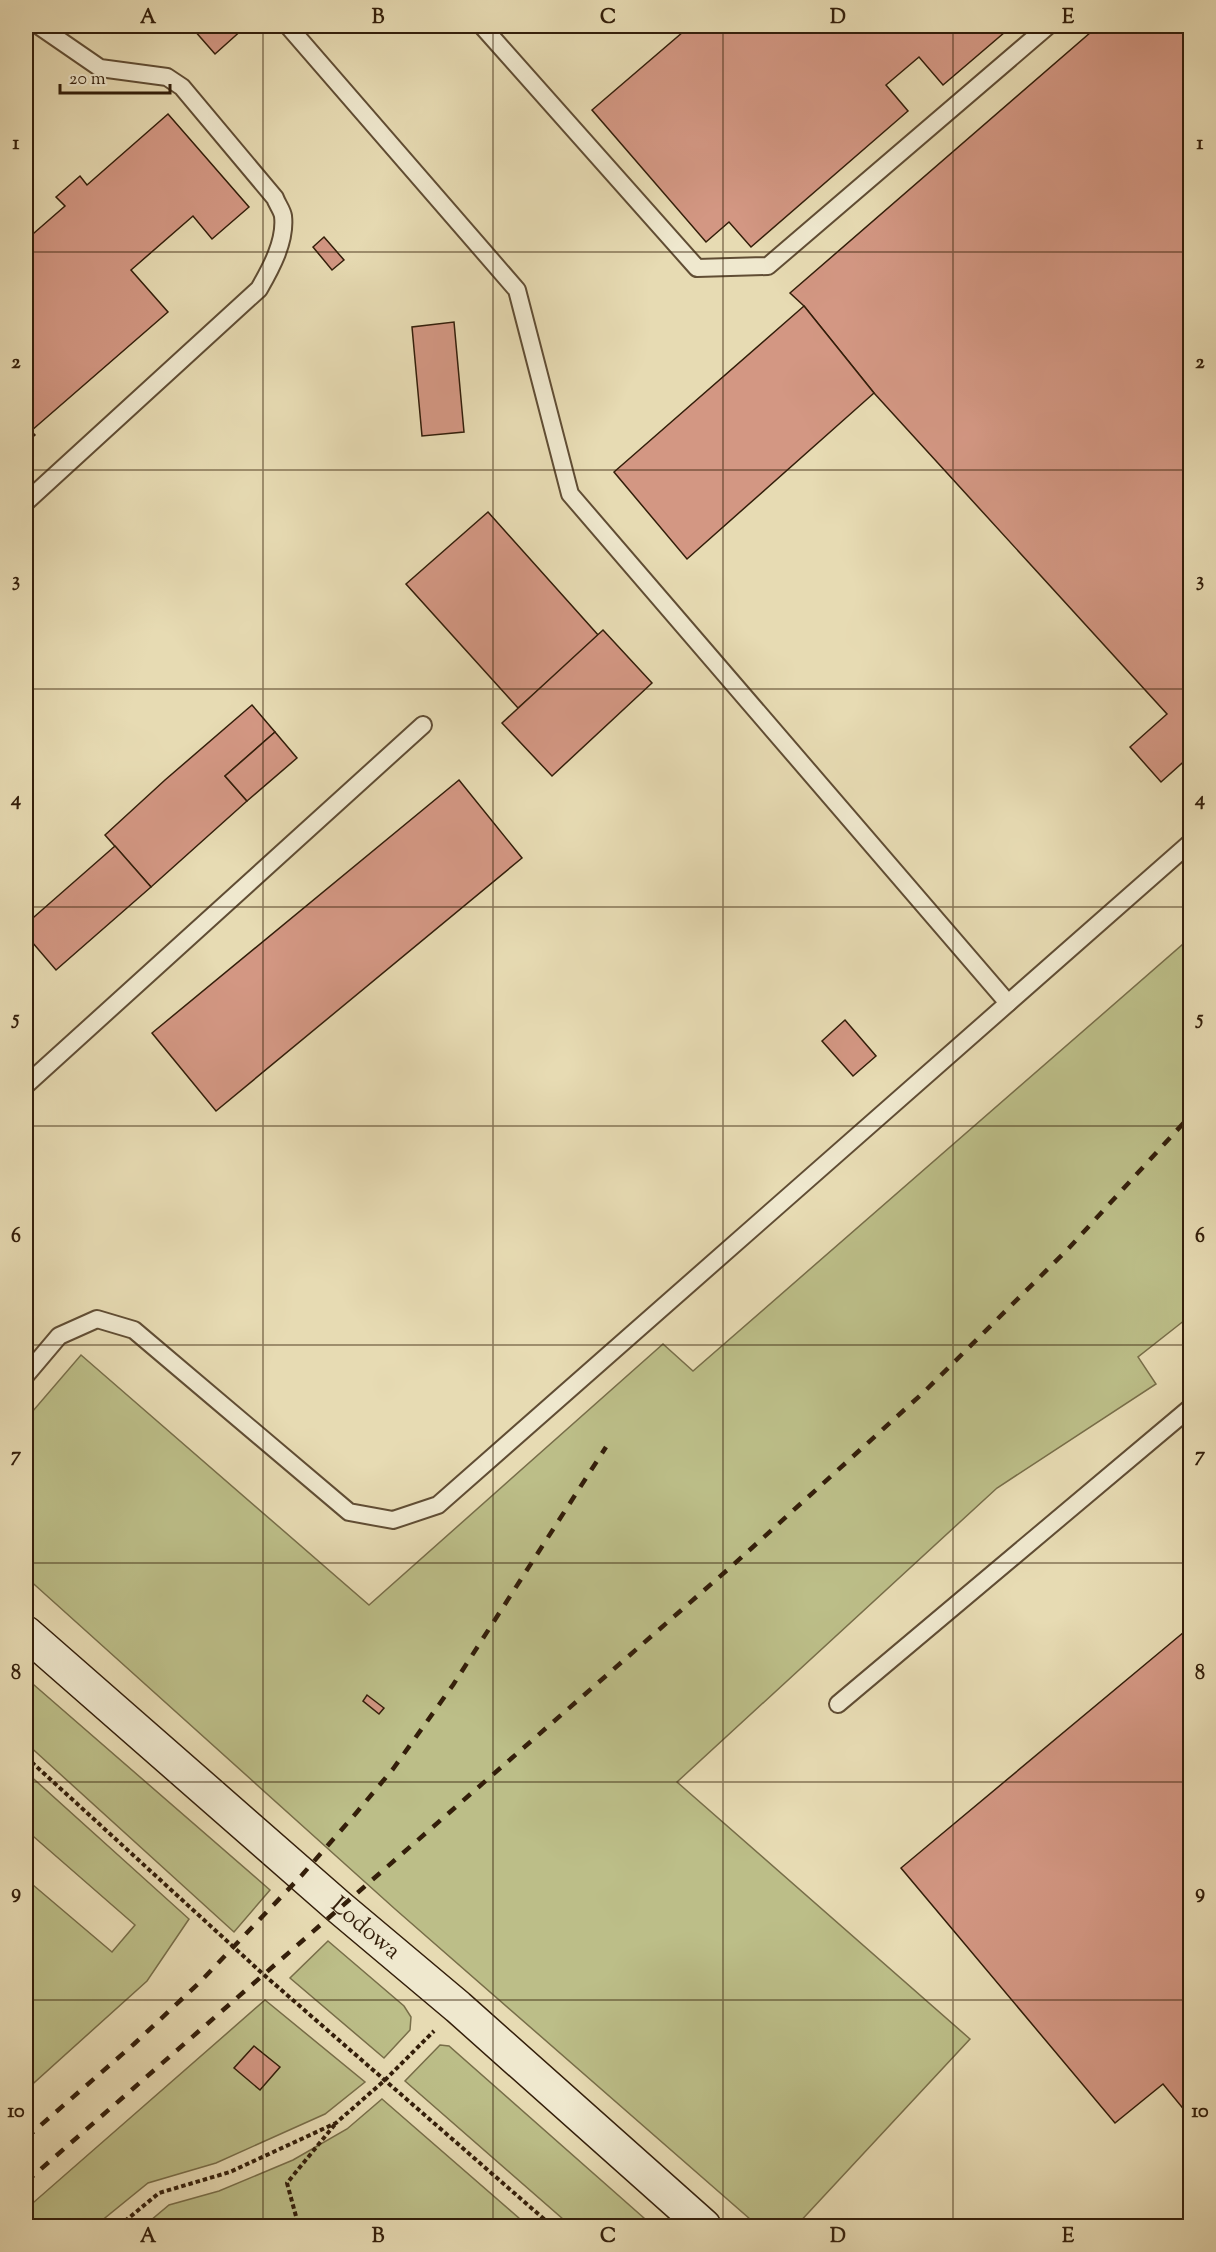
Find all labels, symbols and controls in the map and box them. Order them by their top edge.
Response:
text: A [140,4,157,33]
text: B [372,4,385,33]
text: C [600,4,616,33]
text: D [830,4,846,33]
text: E [1062,4,1075,33]
scale bar [60,57,170,95]
text: 20 m [69,67,106,93]
text: 1 [13,130,20,159]
text: 1 [1197,130,1204,159]
text: 2 [11,349,21,378]
text: 2 [1195,349,1205,378]
text: 3 [12,567,20,596]
text: 3 [1196,567,1204,596]
text: 4 [10,786,21,815]
text: 4 [1194,786,1205,815]
text: 5 [11,1005,20,1034]
text: 5 [1195,1005,1204,1034]
text: 6 [11,1223,21,1252]
text: 6 [1195,1223,1205,1252]
text: 7 [11,1442,22,1471]
text: 7 [1195,1442,1206,1471]
text: 8 [11,1660,21,1689]
text: 8 [1195,1660,1205,1689]
text: 9 [11,1879,21,1908]
text: 9 [1195,1879,1205,1908]
street label: Lodowa [323,1889,408,1968]
text: 10 [7,2098,25,2127]
text: 10 [1191,2098,1209,2127]
text: A [140,2223,157,2252]
text: B [372,2223,385,2252]
text: C [600,2223,616,2252]
text: D [830,2223,846,2252]
text: E [1062,2223,1075,2252]

